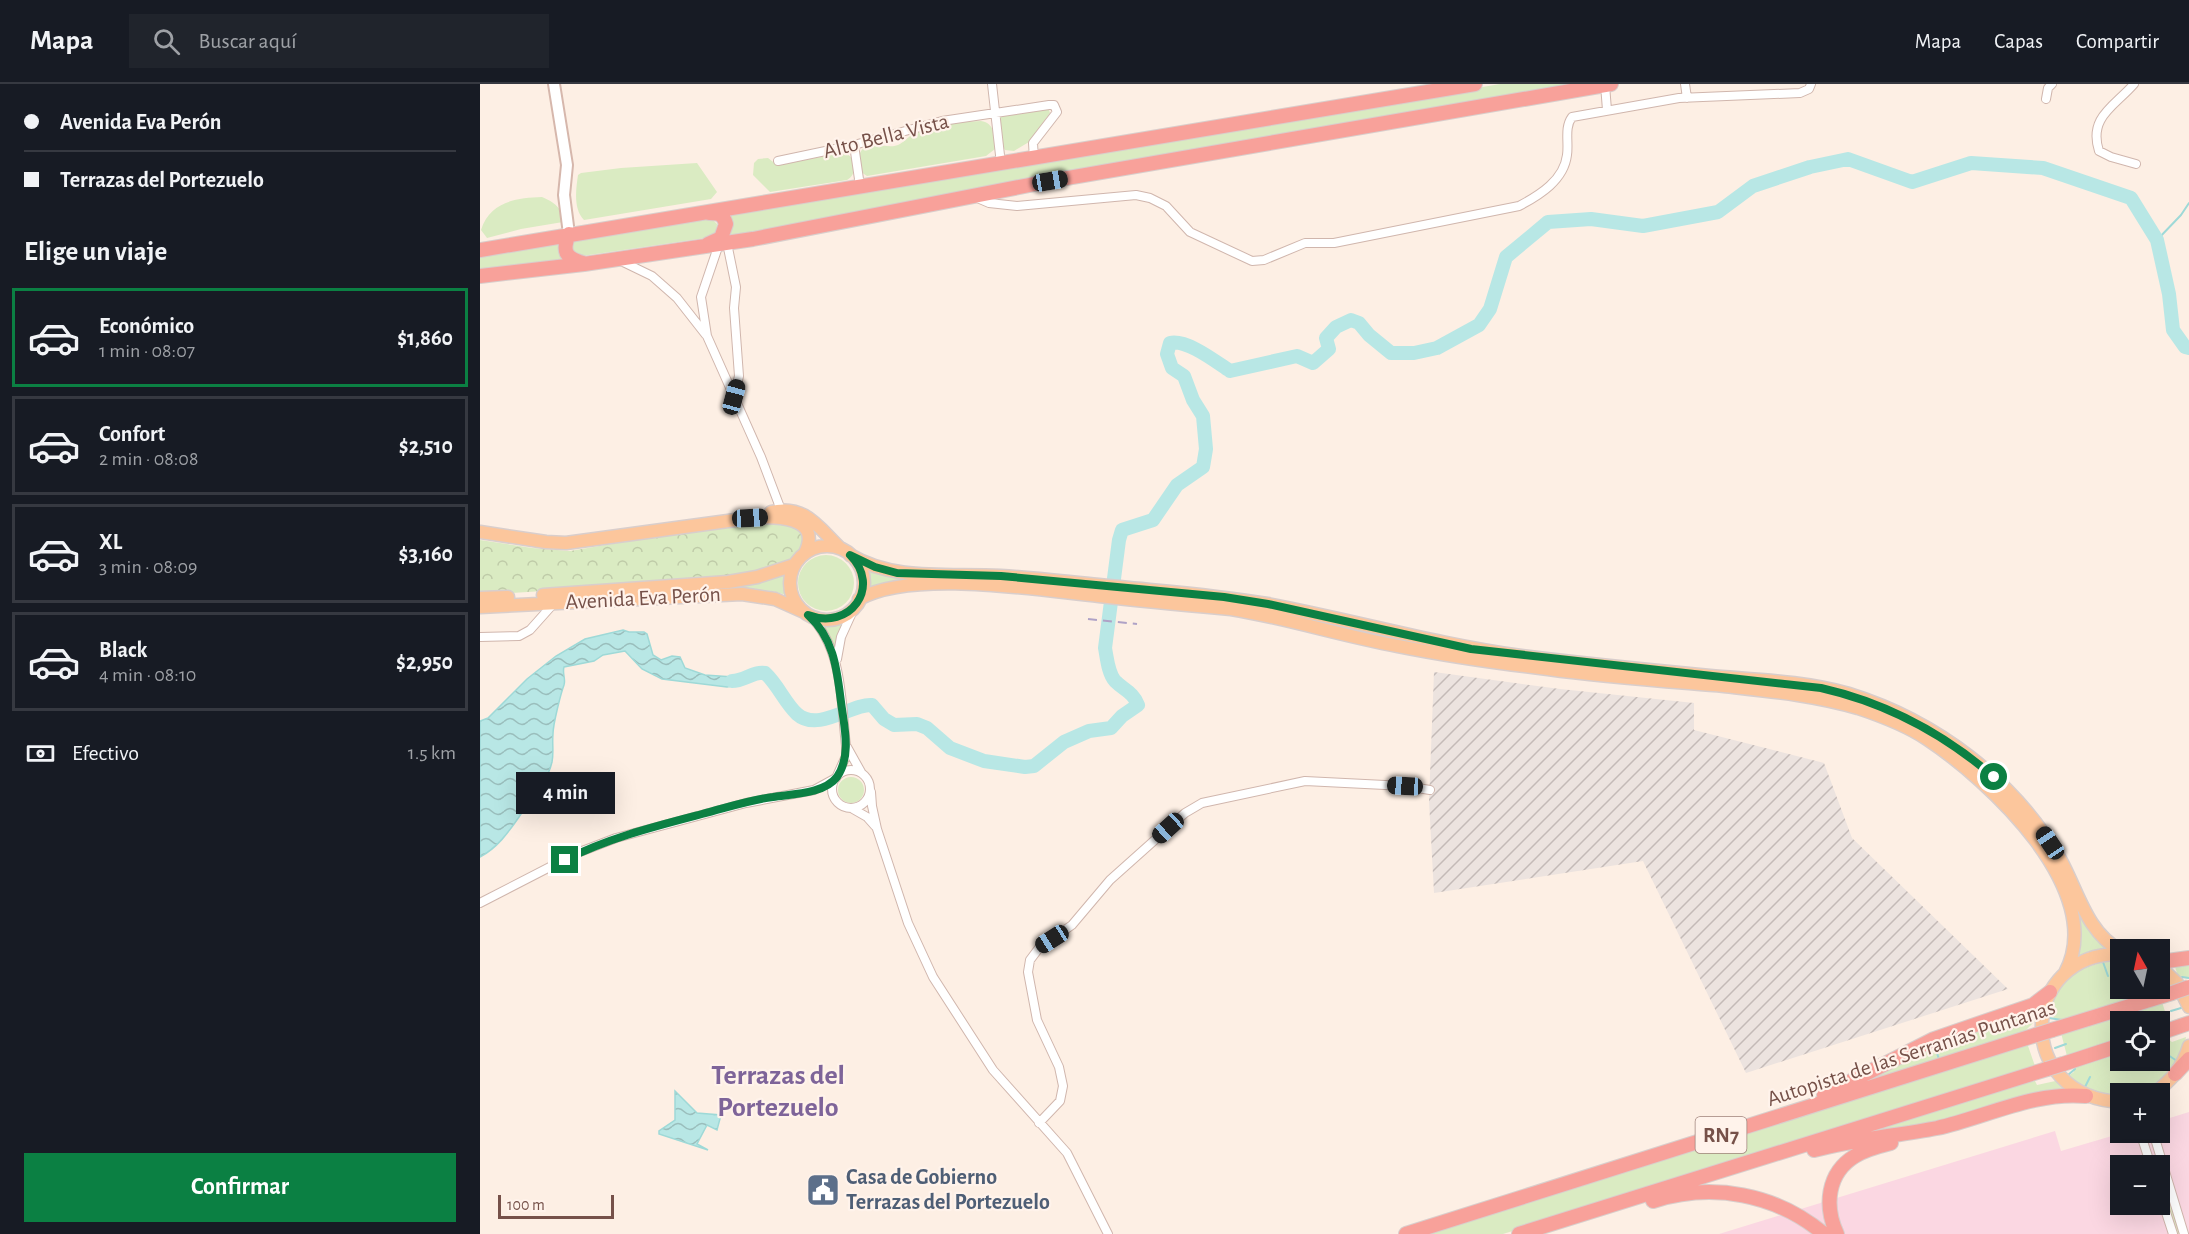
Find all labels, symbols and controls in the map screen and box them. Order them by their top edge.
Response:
search box [129,14,549,68]
icon: search [150,25,183,58]
text: Mapa [30,27,93,55]
text: Buscar aquí [198,30,297,52]
text: Mapa [1915,31,1961,52]
text: Capas [1994,31,2043,52]
text: Compartir [2076,31,2159,52]
street label: Alto Bella Vista [821,110,951,162]
text: Avenida Eva Perón [60,111,221,133]
text: Terrazas del Portezuelo [60,169,264,191]
car [1031,169,1069,193]
text: Elige un viaje [24,238,167,265]
icon: car [27,311,81,365]
text: Económico [99,315,194,337]
text: $1,860 [397,327,453,349]
text: 1 min · 08:07 [99,341,195,361]
car [721,377,747,417]
icon: car [27,419,81,473]
text: Confort [99,423,165,445]
text: $2,510 [399,435,453,457]
text: 2 min · 08:08 [99,449,198,469]
car [732,508,768,528]
icon: car [27,527,81,581]
text: XL [99,531,122,553]
text: $3,160 [399,543,453,565]
text: 3 min · 08:09 [99,557,197,577]
street label: Avenida Eva Perón [565,583,721,613]
icon: car [27,635,81,689]
text: Black [99,639,147,661]
text: $2,950 [396,651,453,673]
text: 4 min · 08:10 [99,665,196,685]
icon: cash [24,737,57,770]
text: Efectivo [72,742,139,764]
text: 1.5 km [408,743,456,763]
route start [1980,763,2007,790]
callout: 4 min [516,773,614,815]
car [1387,776,1423,796]
text: 4 min [543,783,588,803]
car [1149,809,1187,847]
car [2032,823,2068,863]
route end [551,846,578,873]
car [1032,922,1072,956]
north arrow [2110,939,2170,999]
map controls [2110,939,2170,1215]
street label: Autopista de las Serranías Puntanas [1764,996,2058,1110]
button: locate [2110,1011,2170,1071]
district label: Terrazas del Portezuelo [711,1062,845,1122]
button: + [2110,1083,2170,1143]
road number: RN7 [1696,1117,1746,1153]
button: Confirmar [24,1153,456,1222]
button: − [2110,1155,2170,1215]
place label: Casa de Gobierno Terrazas del Portezuelo [846,1166,1050,1213]
public building icon: Casa de Gobierno Terrazas del Portezuelo [805,1172,841,1208]
scale bar [498,1192,614,1220]
text: 100 m [507,1197,545,1213]

